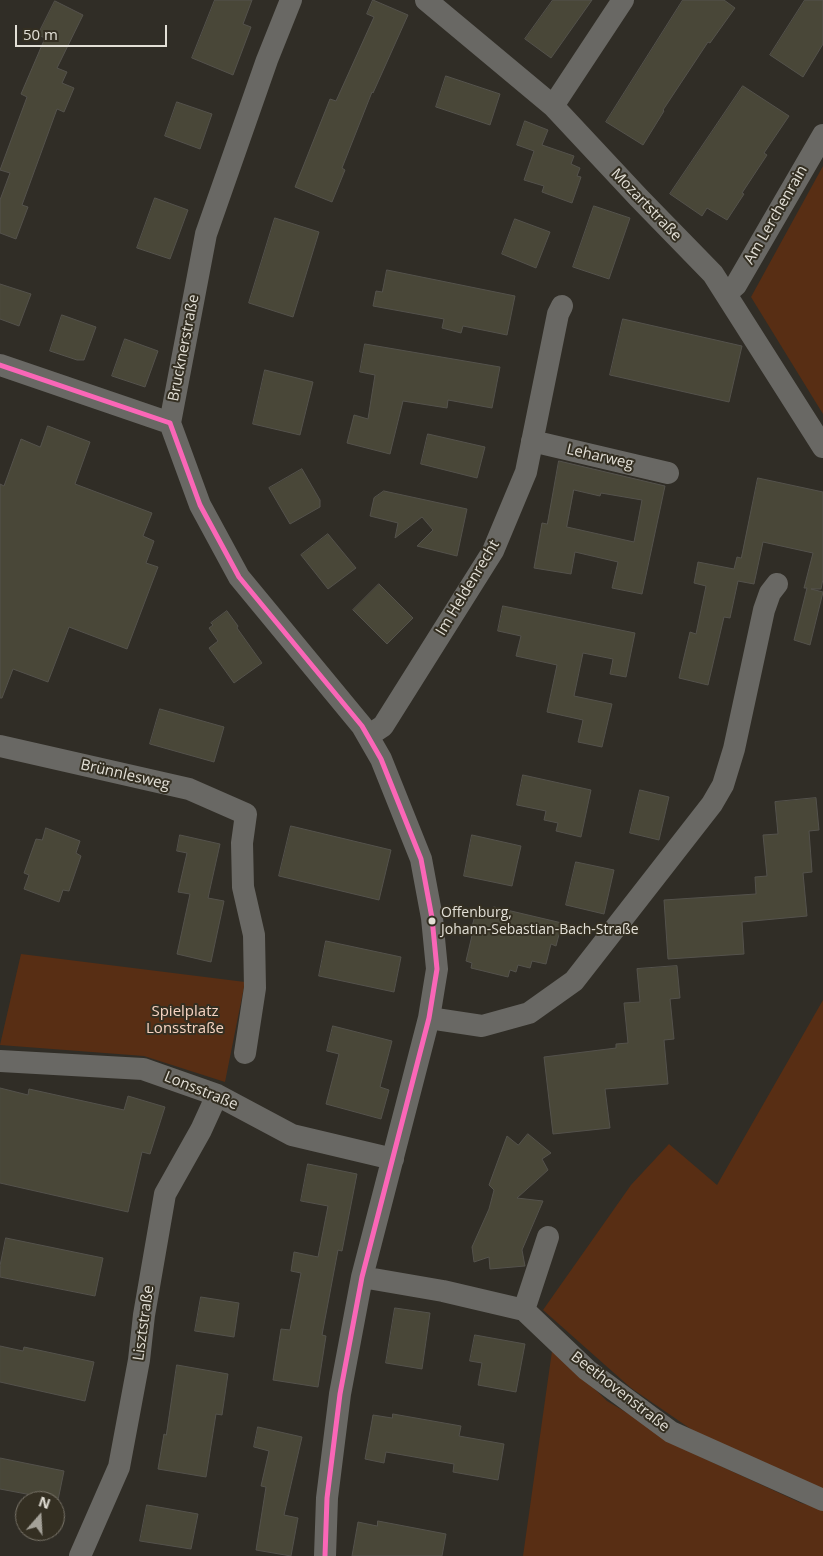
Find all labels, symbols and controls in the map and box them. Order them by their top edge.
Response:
scale bar [18,15,170,47]
text: 50 m [23,24,58,44]
street label: Am Lerchenrain [740,162,812,268]
street label: Mozartstraße [607,165,685,245]
street label: Brucknerstraße [165,293,203,403]
street label: Leharweg [565,441,635,473]
street label: Im Heldenrecht [432,537,504,639]
street label: Brünnlesweg [79,756,171,794]
place label: Offenburg, Johann-Sebastian-Bach-Straße [441,905,639,938]
marker: Offenburg, Johann-Sebastian-Bach-Straße [427,916,437,926]
park label: Spielplatz Lonsstraße [146,1003,224,1038]
street label: Lonsstraße [162,1068,240,1114]
street label: Lisztstraße [130,1284,158,1362]
street label: Beethovenstraße [567,1348,673,1436]
north arrow [15,1491,65,1541]
text: N [36,1491,53,1513]

